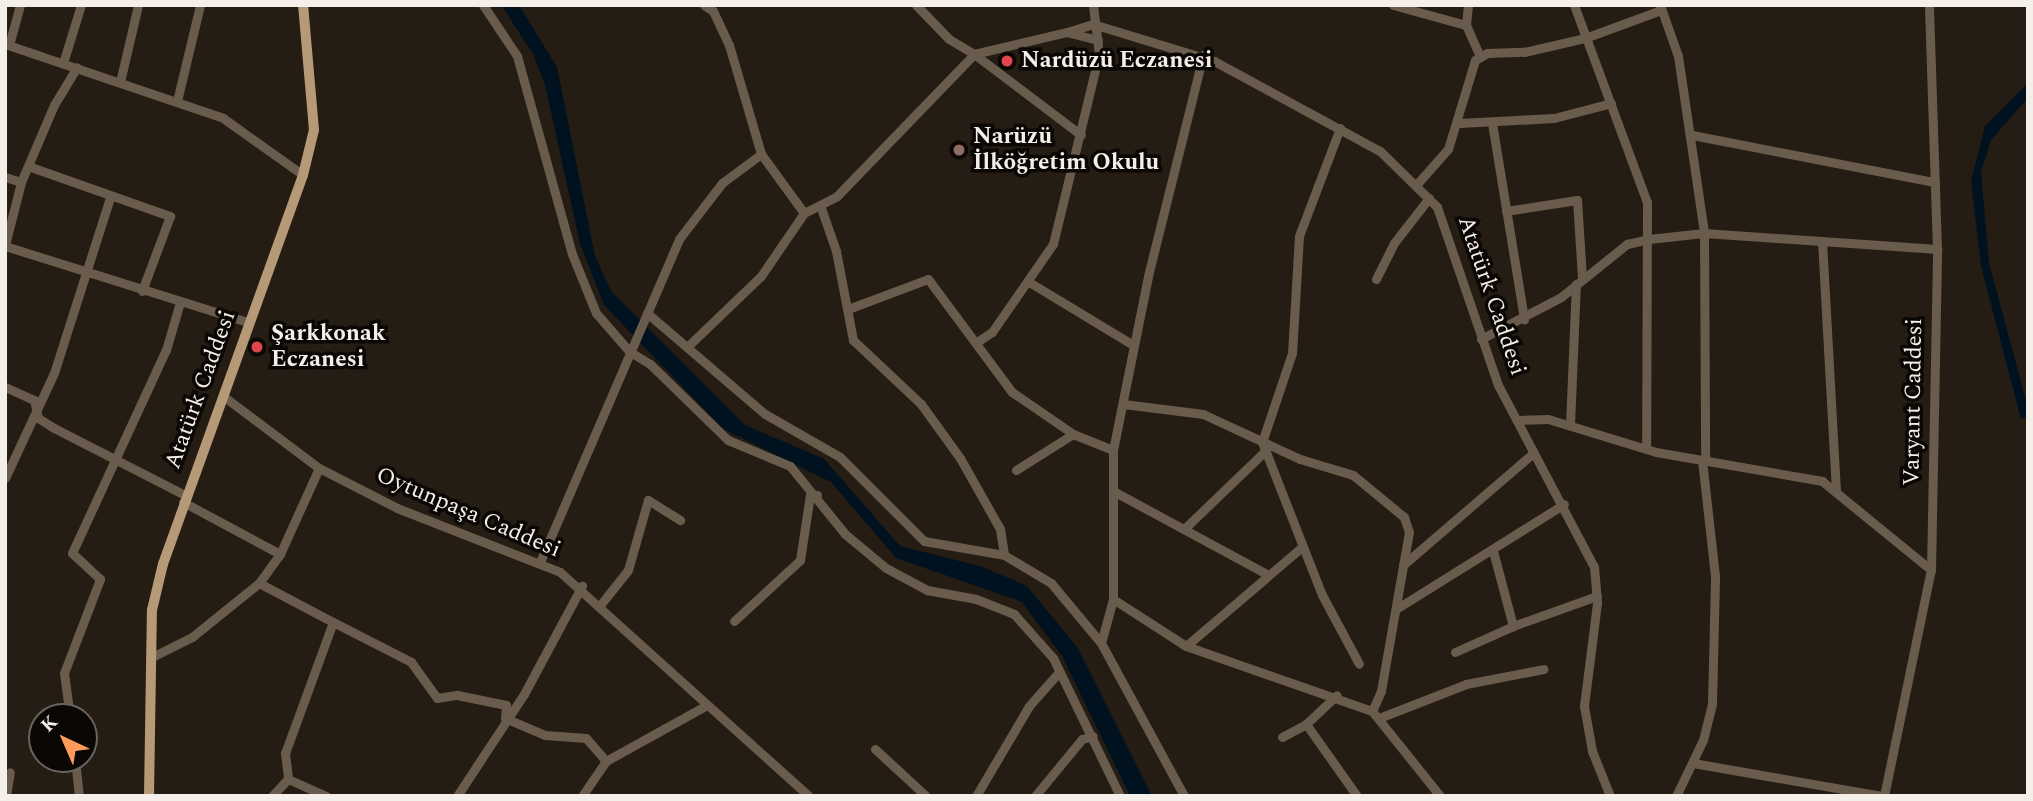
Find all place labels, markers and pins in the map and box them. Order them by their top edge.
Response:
place label: Nardüzü Eczanesi [1021,47,1213,75]
marker: Nardüzü Eczanesi [999,53,1015,69]
place label: Narüzü İlköğretim Okulu [973,123,1159,177]
marker: Narüzü İlköğretim Okulu [951,142,967,158]
place label: Şarkkonak Eczanesi [271,320,386,374]
marker: Şarkkonak Eczanesi [249,339,265,355]

